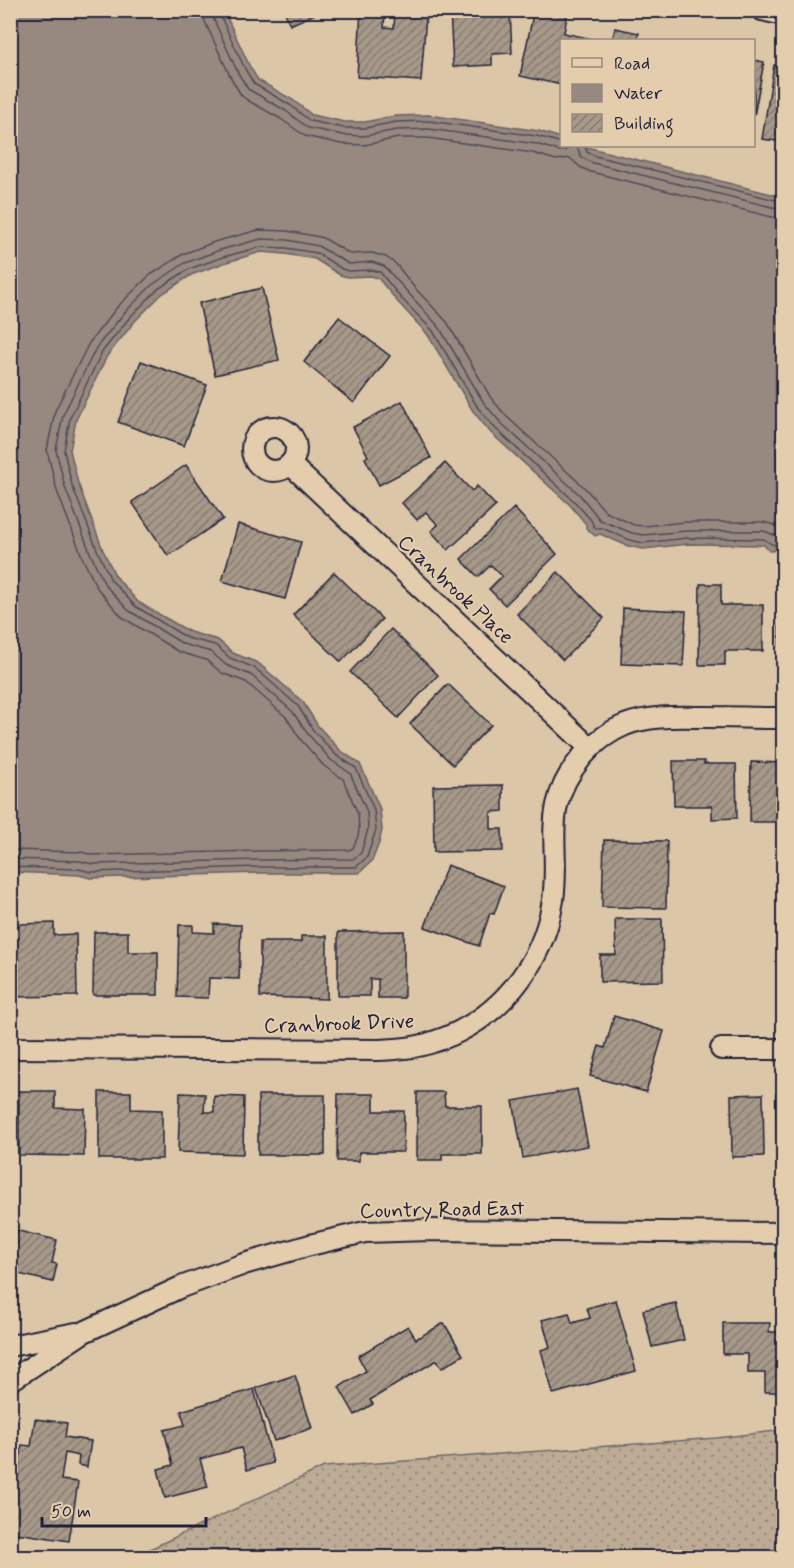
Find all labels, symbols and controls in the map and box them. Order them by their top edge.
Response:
legend [560,39,755,147]
text: Road [614,52,650,76]
text: Water [614,82,663,106]
text: Building [614,112,674,138]
street label: Cranbrook Place [391,529,519,651]
street label: Cranbrook Drive [263,1007,415,1041]
street label: Country Road East [359,1195,525,1225]
scale bar [42,1490,206,1528]
text: 50 m [51,1500,91,1524]

